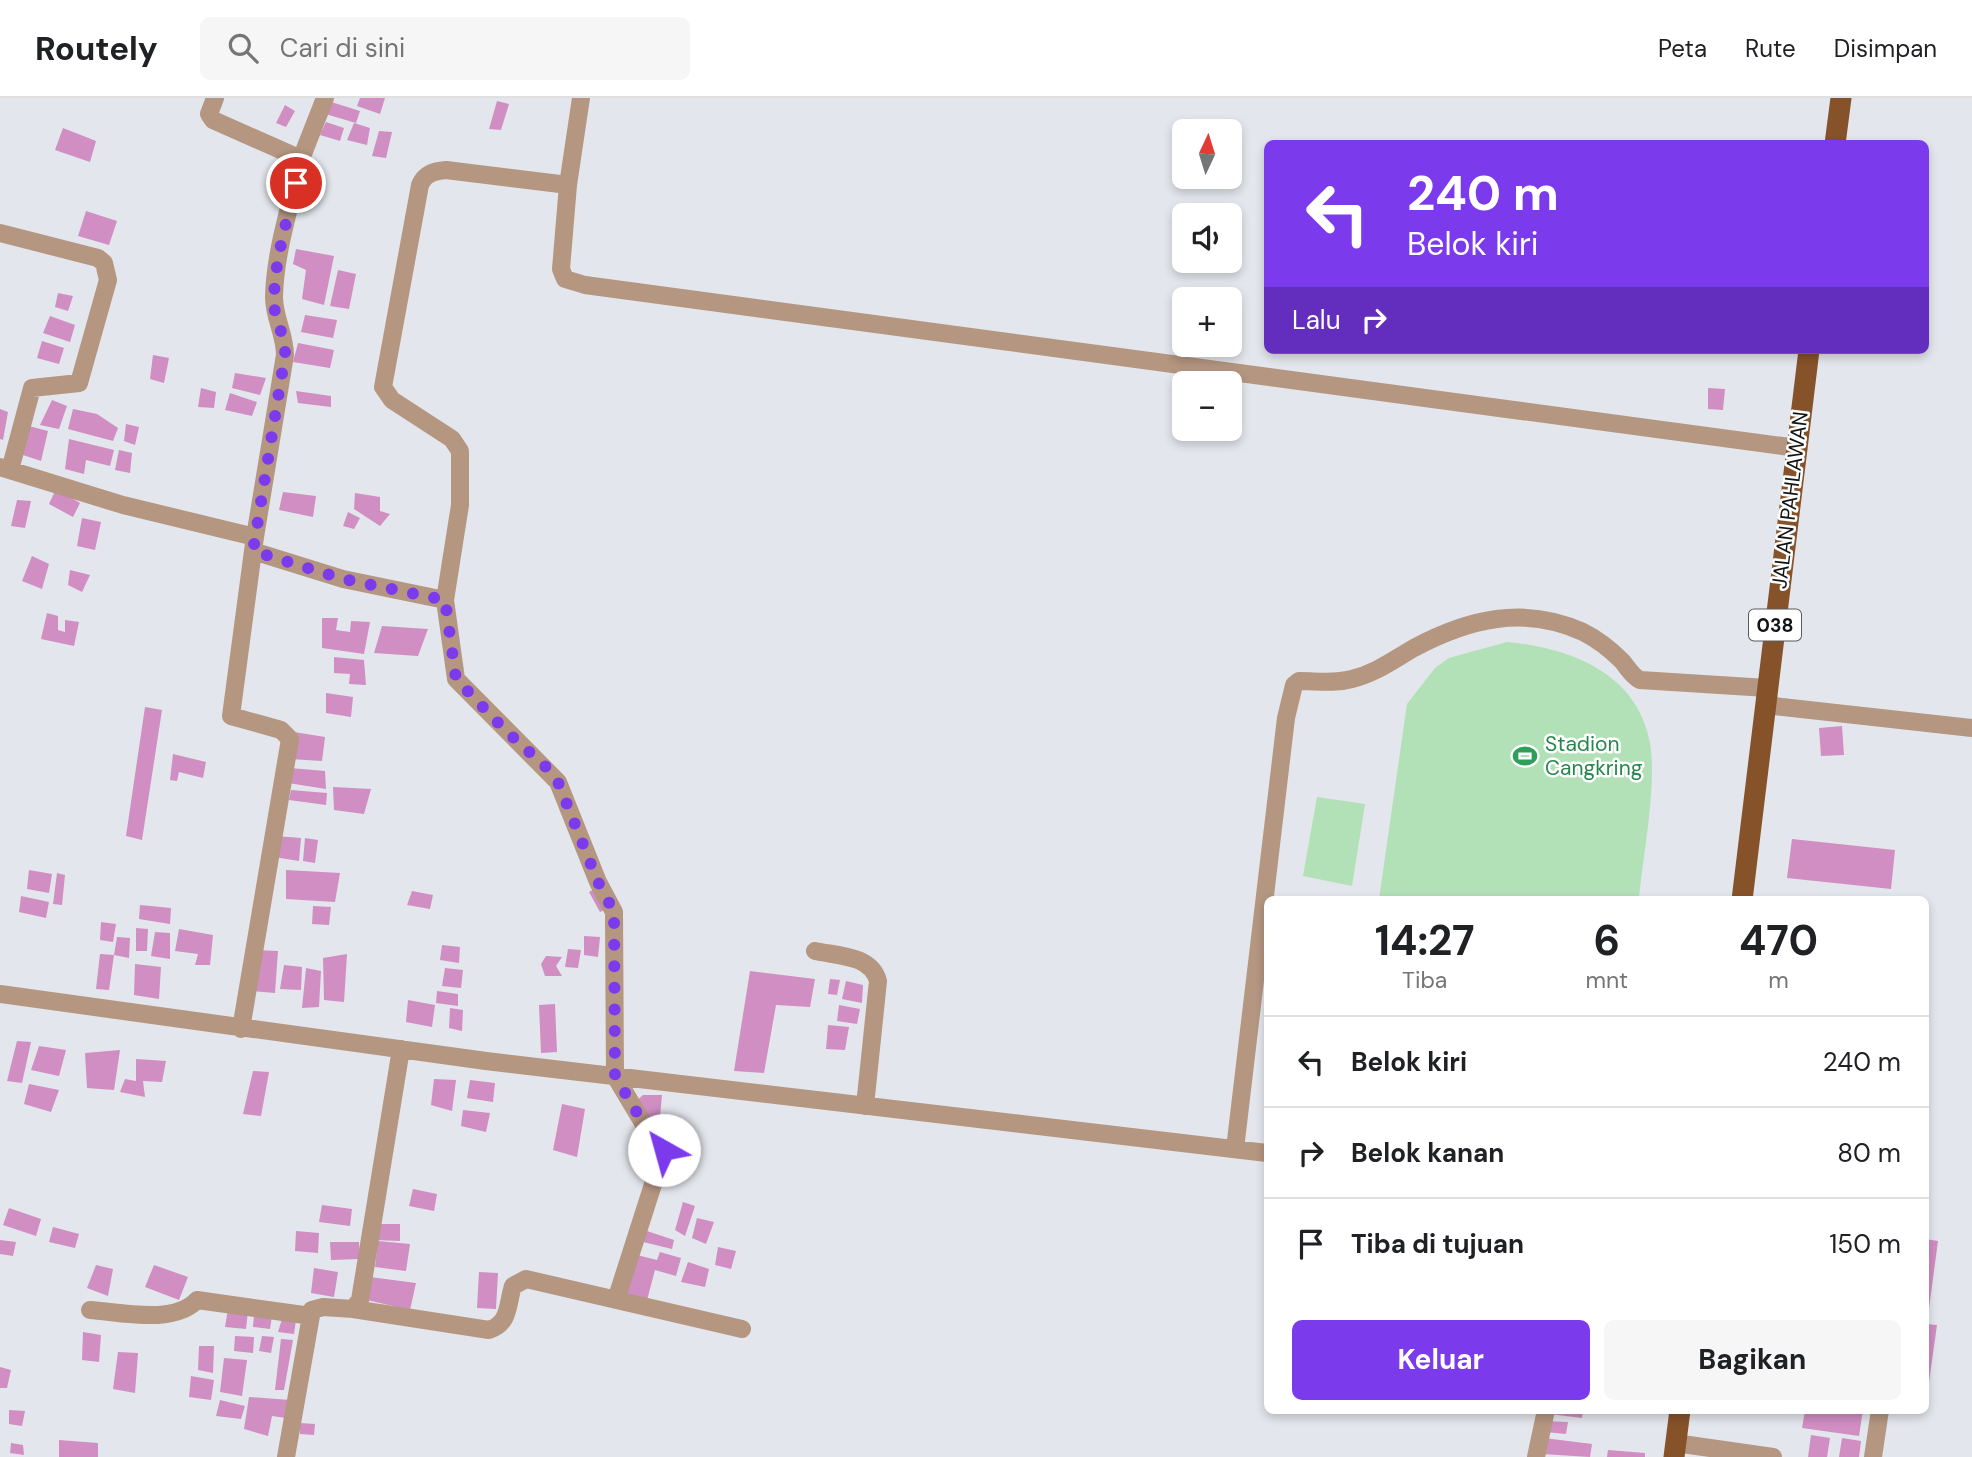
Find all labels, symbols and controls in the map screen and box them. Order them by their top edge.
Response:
search box [200,17,690,80]
text: Routely [35,27,158,70]
icon: search [224,29,262,67]
text: Cari di sini [280,31,405,65]
text: Peta [1658,33,1707,64]
text: Rute [1745,33,1796,64]
text: Disimpan [1834,33,1937,64]
north arrow [1172,119,1242,189]
map controls [1172,119,1242,441]
pin [266,153,326,213]
text: 240 m [1407,161,1559,225]
icon: arrive [277,164,315,202]
icon: left [1292,168,1383,259]
button: sound [1172,203,1242,273]
text: Belok kiri [1407,223,1539,265]
button: + [1172,287,1242,357]
icon: right [1355,301,1393,339]
text: Lalu [1292,303,1341,337]
button: − [1172,371,1242,441]
street label: JALAN PAHLAWAN [1765,410,1815,590]
road number: 038 [1749,610,1801,640]
place label: Stadion Cangkring [1545,730,1643,782]
sports icon: Stadion Cangkring [1511,742,1539,770]
text: 14:27 [1375,913,1475,968]
text: 6 [1593,913,1620,968]
text: 470 [1739,913,1818,968]
text: Tiba [1402,965,1447,995]
text: mnt [1585,965,1628,995]
text: m [1768,965,1789,995]
icon: left [1292,1043,1330,1081]
text: Belok kiri [1351,1045,1467,1079]
text: 240 m [1823,1045,1901,1079]
position arrow [627,1113,701,1187]
icon: right [1292,1134,1330,1172]
text: Belok kanan [1351,1136,1504,1170]
text: 80 m [1837,1136,1901,1170]
icon: arrive [1292,1225,1330,1263]
text: Tiba di tujuan [1351,1227,1524,1261]
text: 150 m [1829,1227,1901,1261]
button: Keluar [1292,1320,1590,1400]
button: Bagikan [1604,1320,1901,1400]

